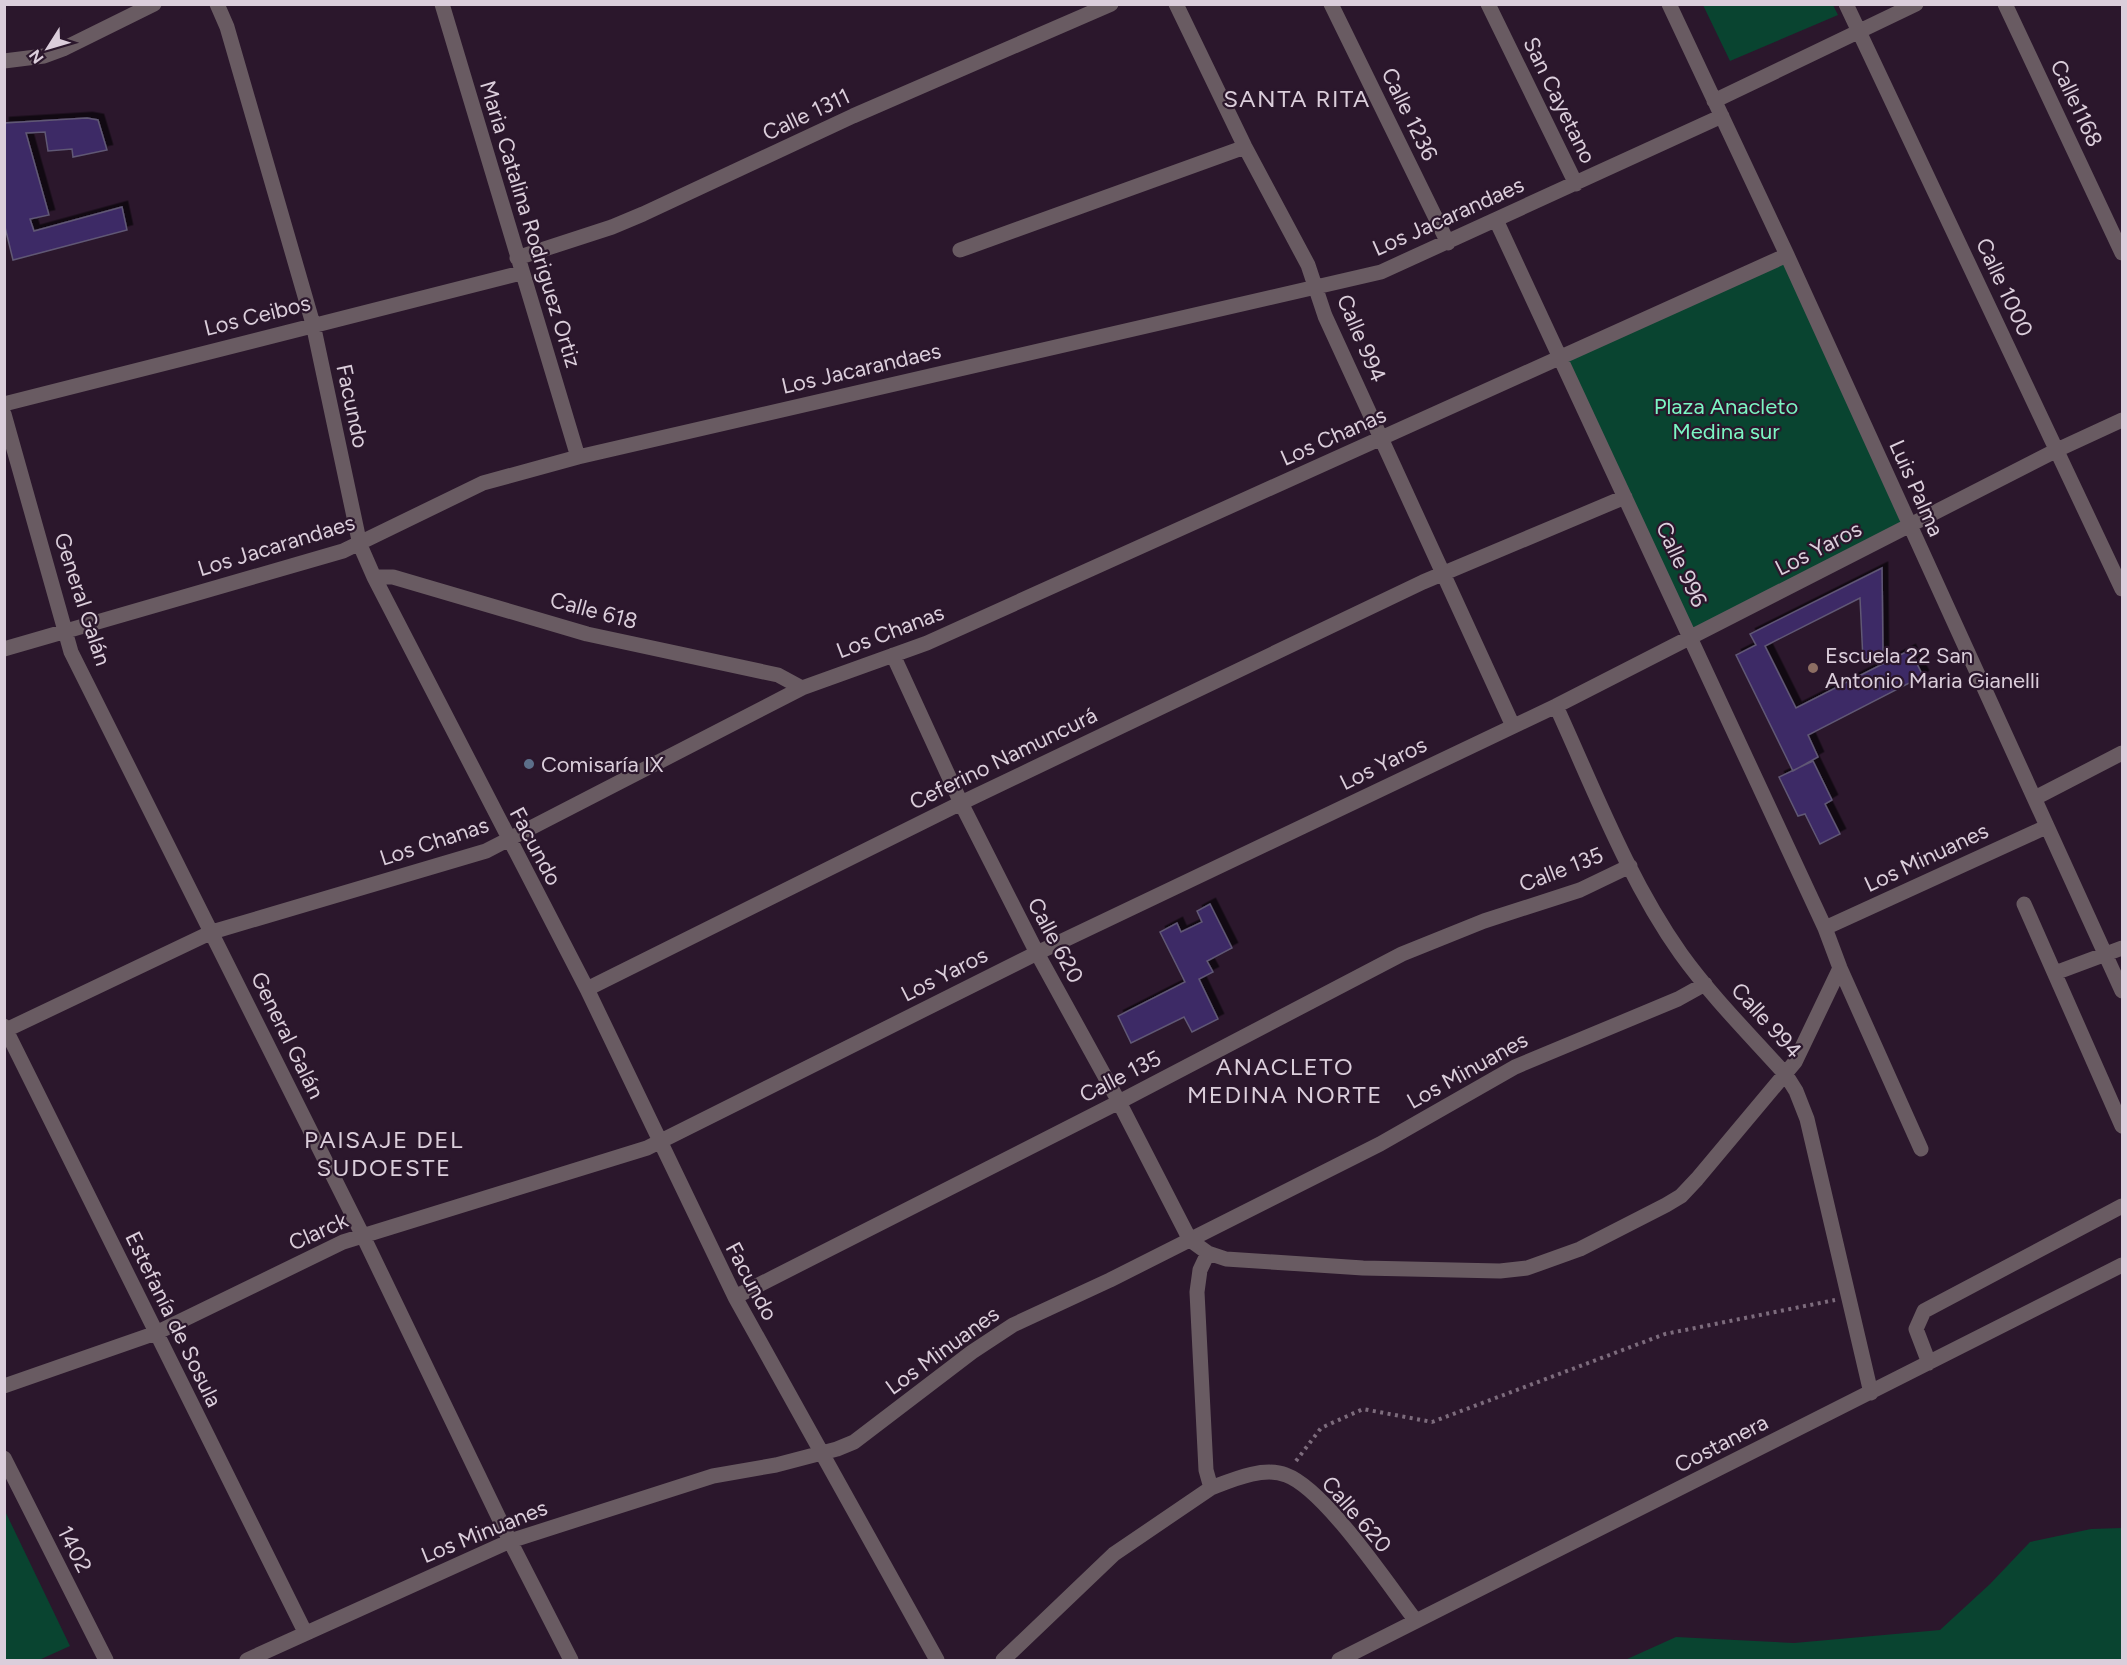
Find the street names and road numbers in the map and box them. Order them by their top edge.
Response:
street label: San Cayetano [1517,33,1602,168]
street label: Calle1168 [2045,55,2108,151]
street label: Calle 1236 [1375,63,1444,165]
street label: Maria Catalina Rodriguez Ortiz [474,77,587,371]
street label: Calle 1311 [758,82,854,146]
street label: Los Jacarandaes [1368,171,1528,262]
street label: Calle 1000 [1970,234,2039,341]
street label: Los Ceibos [201,289,313,342]
street label: Calle 994 [1331,290,1392,386]
street label: Los Jacarandaes [779,337,943,400]
street label: Facundo [330,362,375,451]
street label: Los Chanas [1276,401,1390,472]
street label: Luis Palma [1883,436,1950,541]
street label: Los Jacarandaes [194,509,358,582]
street label: Los Yaros [1770,515,1866,582]
street label: Calle 996 [1650,517,1713,611]
street label: General Galán [48,529,117,669]
street label: Calle 618 [547,586,640,635]
street label: Los Chanas [833,599,948,664]
street label: Ceferino Namuncurá [905,701,1101,816]
street label: Los Yaros [1335,731,1431,796]
street label: Facundo [504,802,567,890]
street label: Los Chanas [376,811,492,872]
street label: Los Minuanes [1860,817,1993,898]
street label: Calle 135 [1515,841,1607,898]
street label: Calle 620 [1022,893,1089,988]
street label: Los Yaros [896,941,992,1008]
street label: General Galán [245,967,330,1103]
street label: Calle 994 [1726,977,1808,1064]
street label: Los Minuanes [1402,1026,1532,1115]
street label: Calle 135 [1075,1044,1166,1108]
street label: Clarck [284,1206,352,1256]
street label: Estefanía de Sosula [119,1227,228,1411]
street label: Facundo [720,1237,783,1325]
street label: Los Minuanes [880,1300,1004,1401]
street label: Costanera [1670,1408,1772,1478]
street label: Calle 620 [1316,1470,1397,1558]
street label: Los Minuanes [417,1494,551,1569]
street label: 1402 [51,1521,98,1577]

